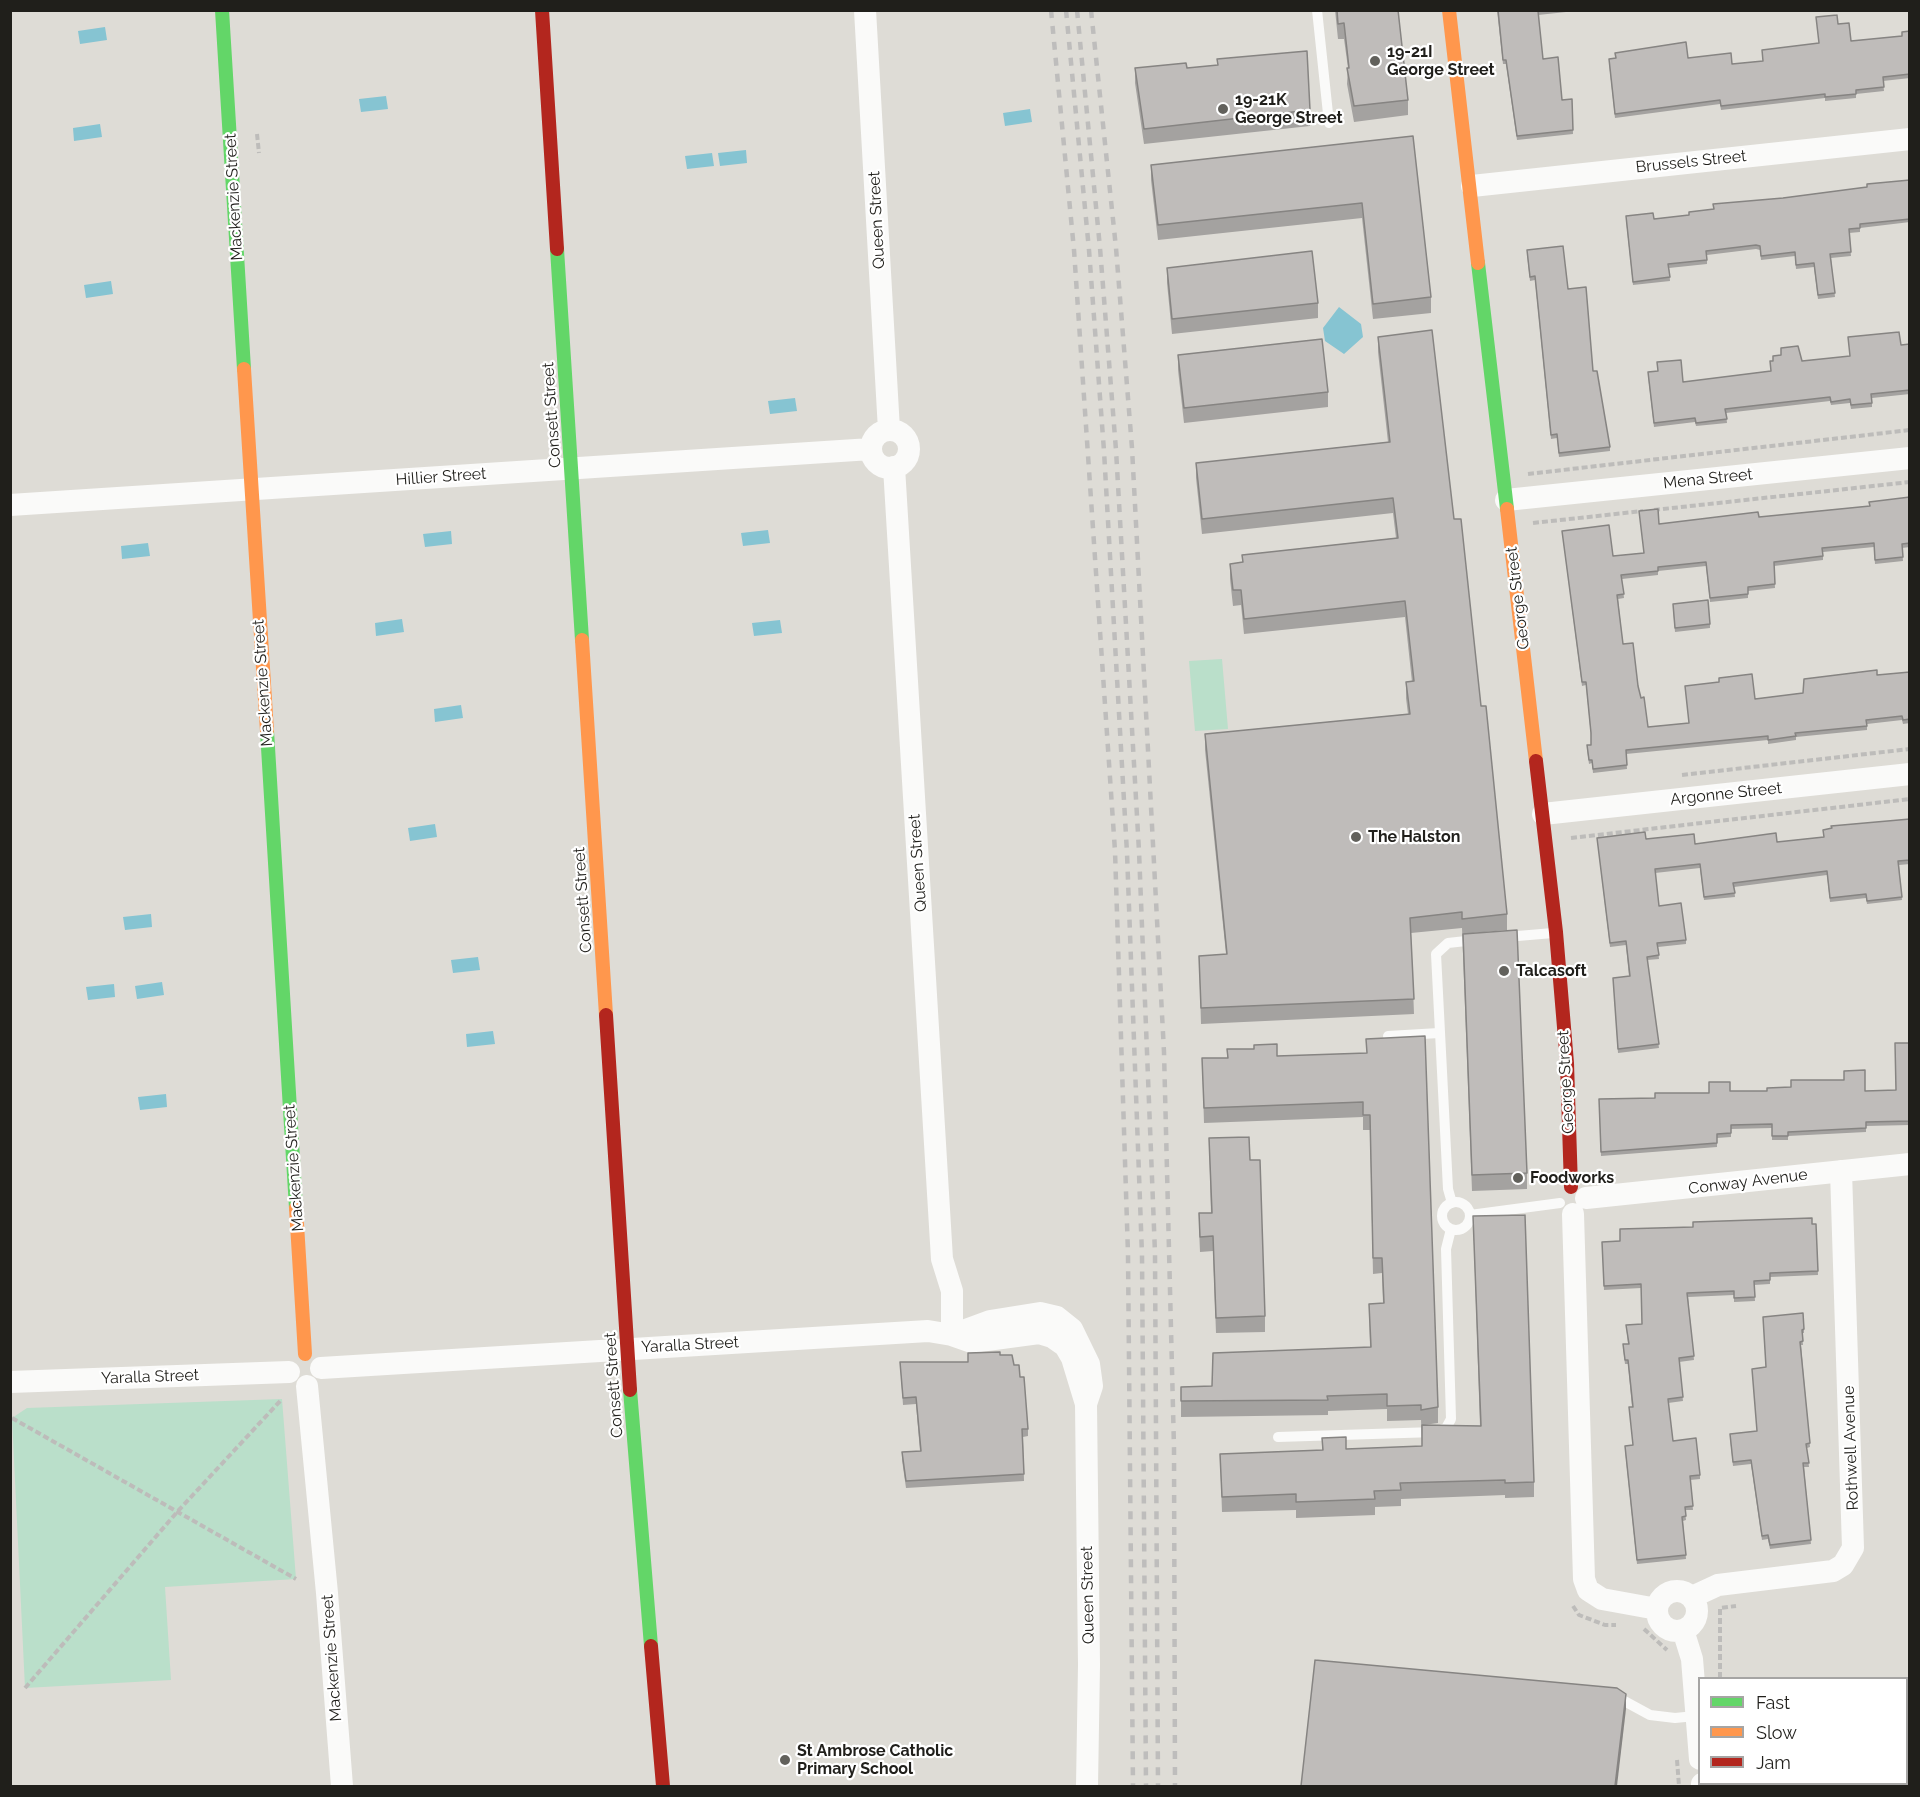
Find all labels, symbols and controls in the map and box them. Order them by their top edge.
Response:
place label: 19-21I George Street [1387,42,1495,80]
marker: 19-21I George Street [1368,54,1382,68]
place label: 19-21K George Street [1235,90,1343,128]
marker: 19-21K George Street [1216,102,1230,116]
street label: Mackenzie Street [221,133,247,261]
street label: Brussels Street [1635,147,1747,177]
street label: Queen Street [865,171,889,269]
street label: Consett Street [539,361,565,469]
street label: Hillier Street [395,464,487,490]
street label: Mena Street [1662,465,1754,493]
street label: George Street [1502,545,1534,651]
street label: Mackenzie Street [249,619,277,747]
street label: Argonne Street [1669,779,1783,809]
street label: Queen Street [905,813,931,913]
place label: The Halston [1368,827,1460,847]
marker: The Halston [1349,830,1363,844]
street label: Consett Street [570,846,596,954]
place label: Talcasoft [1516,961,1587,981]
marker: Talcasoft [1497,964,1511,978]
street label: George Street [1554,1030,1578,1134]
street label: Mackenzie Street [280,1104,308,1232]
street label: Conway Avenue [1687,1165,1809,1199]
place label: Foodworks [1530,1168,1614,1188]
marker: Foodworks [1511,1171,1525,1185]
street label: Consett Street [601,1331,627,1439]
street label: Yaralla Street [641,1333,739,1357]
street label: Yaralla Street [101,1366,199,1388]
street label: Rothwell Avenue [1839,1385,1863,1511]
street label: Queen Street [1078,1546,1098,1644]
street label: Mackenzie Street [318,1594,346,1722]
legend [1698,1677,1908,1785]
text: Fast [1756,1692,1790,1713]
text: Slow [1756,1722,1797,1743]
place label: St Ambrose Catholic Primary School [797,1741,953,1779]
text: Jam [1756,1752,1791,1773]
marker: St Ambrose Catholic Primary School [778,1753,792,1767]

